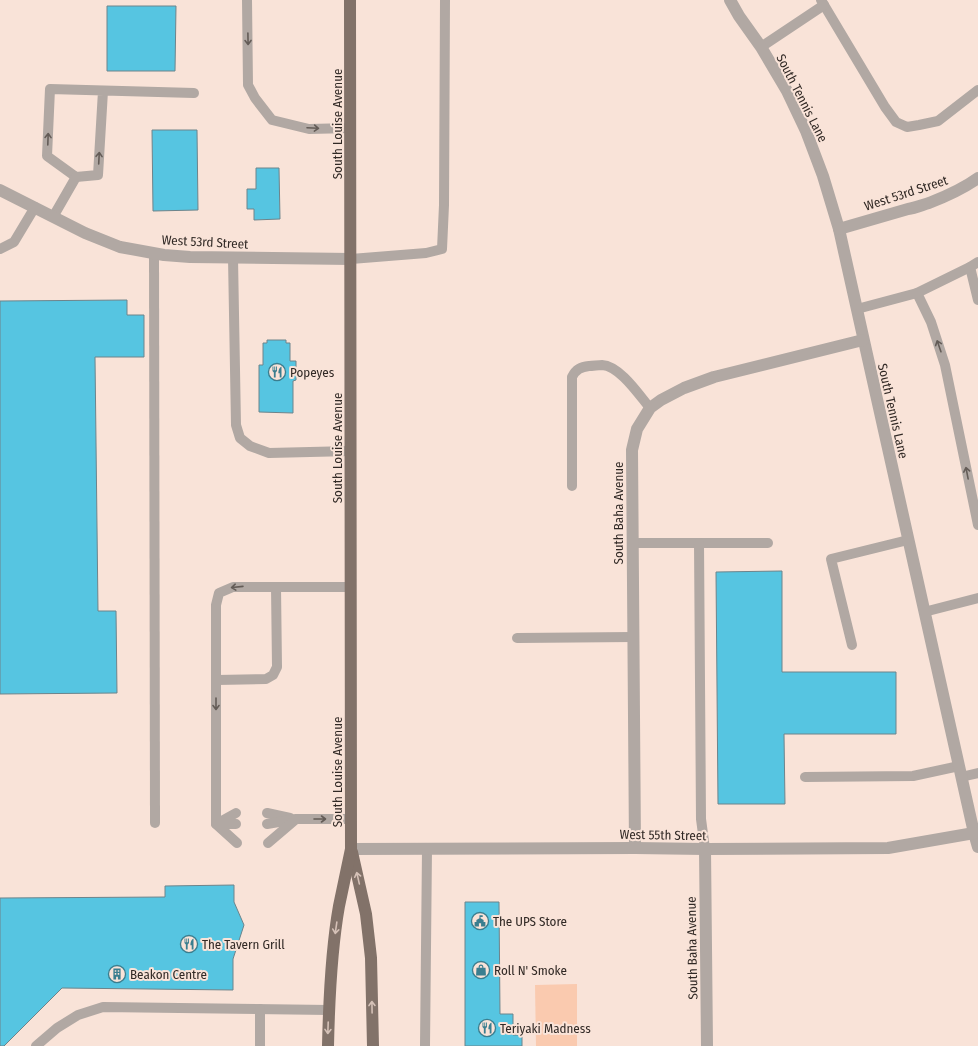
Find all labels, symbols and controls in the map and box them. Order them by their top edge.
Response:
one-way arrow [244,32,252,45]
street label: South Tennis Lane [773,51,831,145]
street label: South Louise Avenue [330,69,345,179]
one-way arrow [306,125,319,132]
one-way arrow [44,133,52,146]
one-way arrow [96,152,103,165]
street label: West 53rd Street [862,172,950,214]
street label: West 53rd Street [161,232,249,252]
one-way arrow [935,340,942,353]
restaurant icon: Popeyes [267,362,287,382]
street label: South Tennis Lane [875,362,911,460]
place label: Popeyes [290,365,335,380]
street label: South Louise Avenue [330,393,345,503]
street label: South Baha Avenue [611,461,626,565]
one-way arrow [963,467,971,480]
one-way arrow [231,584,244,591]
one-way arrow [213,697,220,710]
street label: South Louise Avenue [330,717,345,827]
one-way arrow [313,815,326,823]
street label: West 55th Street [619,827,707,843]
one-way arrow [354,872,362,885]
street label: South Baha Avenue [684,896,700,1000]
public building icon: The UPS Store [470,911,490,931]
place label: The UPS Store [493,914,567,929]
one-way arrow [332,921,340,934]
restaurant icon: The Tavern Grill [179,934,199,954]
place label: The Tavern Grill [202,937,285,952]
shop icon: Roll N' Smoke [471,960,491,980]
place label: Roll N' Smoke [494,963,567,978]
building icon: Beakon Centre [107,964,127,984]
place label: Beakon Centre [130,967,207,982]
one-way arrow [368,1001,376,1014]
restaurant icon: Teriyaki Madness [477,1018,497,1038]
one-way arrow [324,1021,332,1034]
place label: Teriyaki Madness [500,1021,591,1036]

